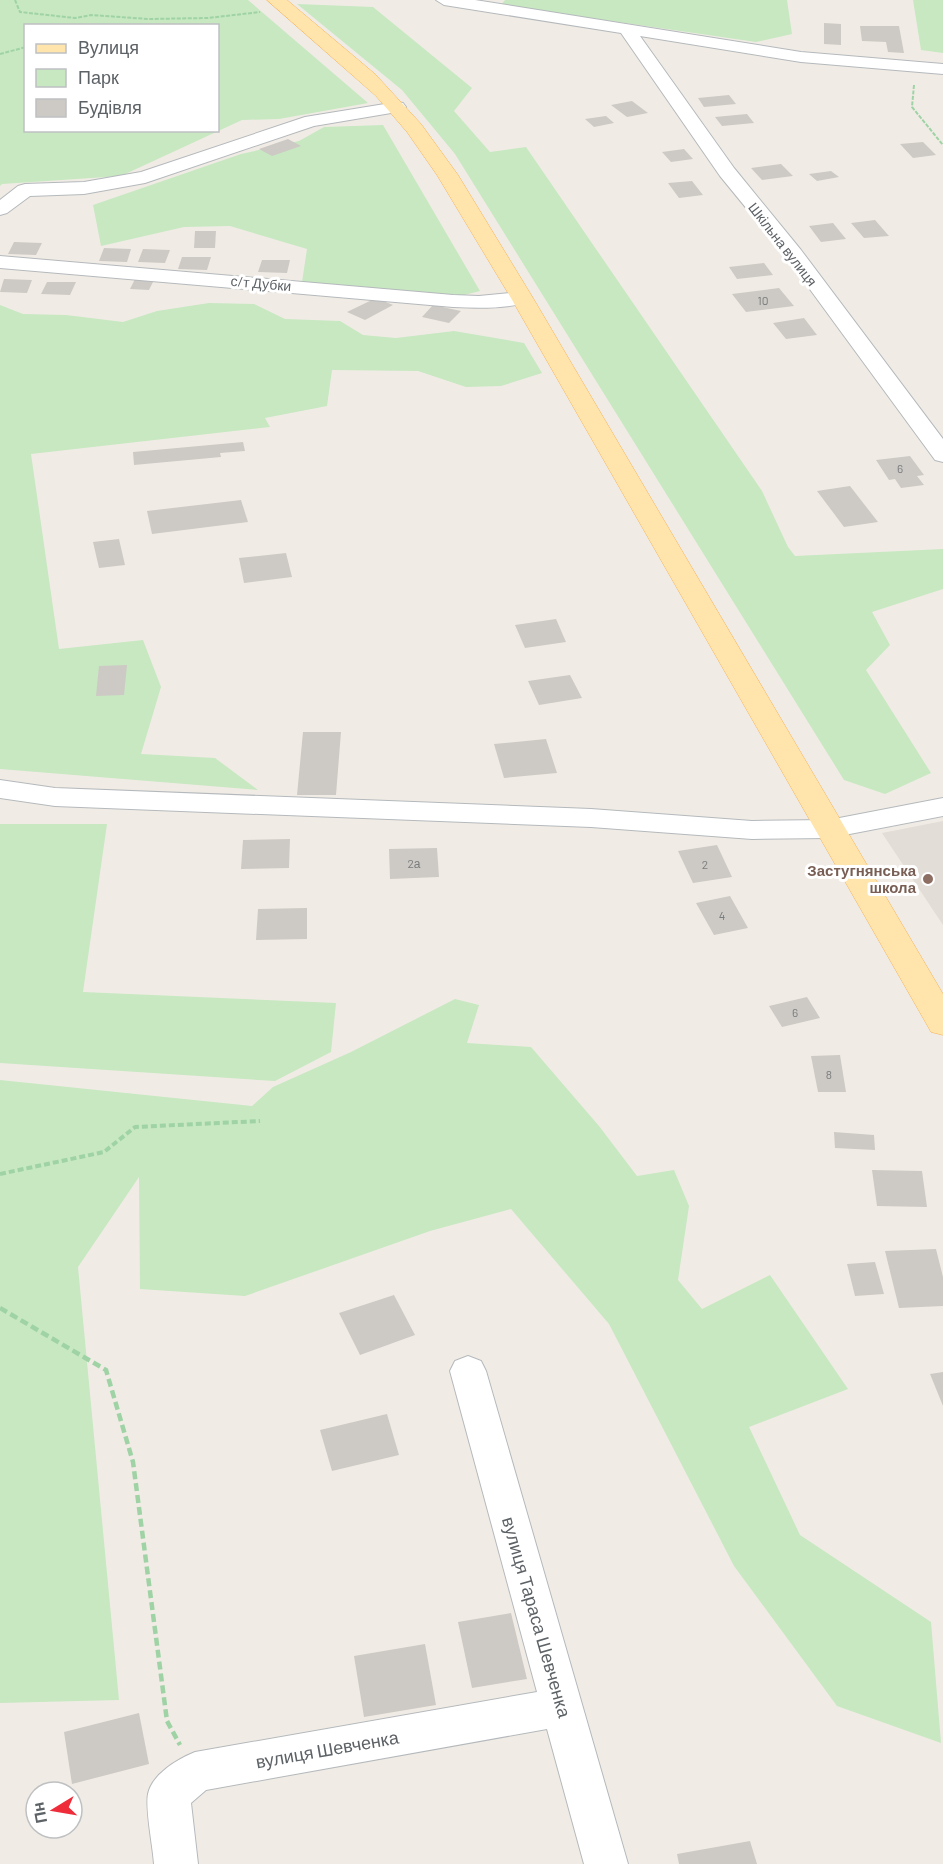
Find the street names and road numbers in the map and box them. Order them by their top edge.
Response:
street label: Шкільна вулиця [745,199,821,289]
street label: с/т Дубки [230,272,292,294]
street label: вулиця Тараса Шевченка [498,1514,576,1721]
street label: вулиця Шевченка [254,1725,401,1772]

